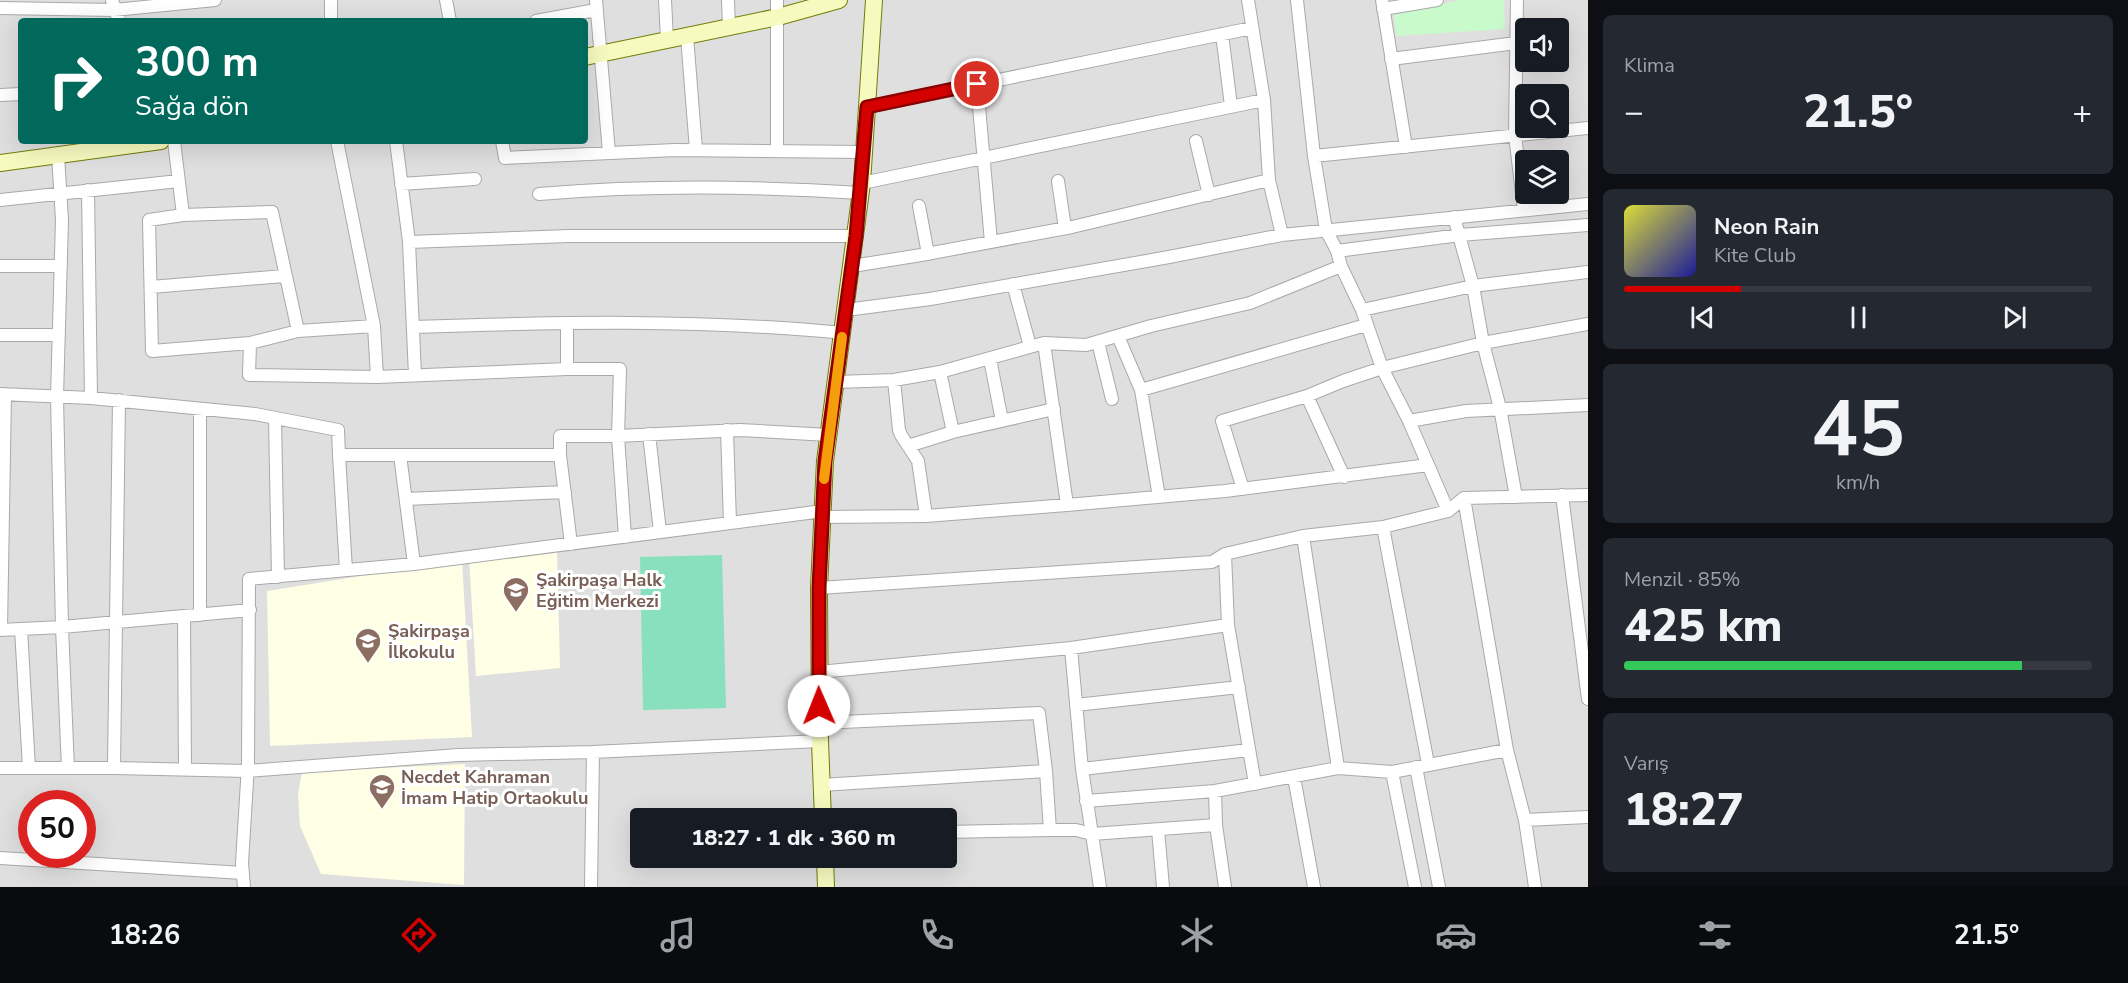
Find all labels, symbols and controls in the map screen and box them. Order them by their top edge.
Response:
map controls [1515,18,1569,204]
button: sound [1515,18,1569,72]
text: 300 m [135,34,259,91]
icon: right [36,42,114,120]
text: Klima [1624,52,1675,79]
pin [951,58,1002,109]
icon: arrive [960,67,993,100]
text: 21.5° [1803,82,1913,143]
button: search [1515,84,1569,138]
text: Sağa dön [135,88,249,125]
text: − [1624,90,1644,135]
text: + [2072,90,2092,135]
button: layers [1515,150,1569,204]
text: Neon Rain [1714,212,1819,242]
text: Kite Club [1714,242,1796,269]
icon: previous [1686,301,1719,334]
icon: pause [1842,301,1875,334]
icon: next [1998,301,2031,334]
text: 45 [1811,376,1905,483]
text: km/h [1836,469,1880,496]
text: Menzil · 85% [1624,566,1740,593]
place label: Şakirpaşa Halk Eğitim Merkezi [536,568,662,613]
school or university icon: Şakirpaşa Halk Eğitim Merkezi [501,575,531,613]
text: 425 km [1624,596,1783,657]
place label: Şakirpaşa İlkokulu [388,619,470,664]
school or university icon: Şakirpaşa İlkokulu [353,626,383,664]
position arrow [787,674,851,738]
text: Varış [1624,750,1669,777]
place label: Necdet Kahraman İmam Hatip Ortaokulu [401,765,588,810]
school or university icon: Necdet Kahraman İmam Hatip Ortaokulu [367,772,397,810]
text: 18:27 [1624,780,1744,841]
speed limit sign: 50 [18,790,96,868]
text: 18:27 · 1 dk · 360 m [691,823,896,853]
icon: directions [398,914,440,956]
icon: music [657,914,699,956]
icon: phone [916,914,958,956]
icon: climate [1176,914,1218,956]
icon: car [1435,914,1477,956]
icon: filters [1694,914,1736,956]
text: 18:26 [109,917,180,954]
text: 21.5° [1954,917,2019,954]

